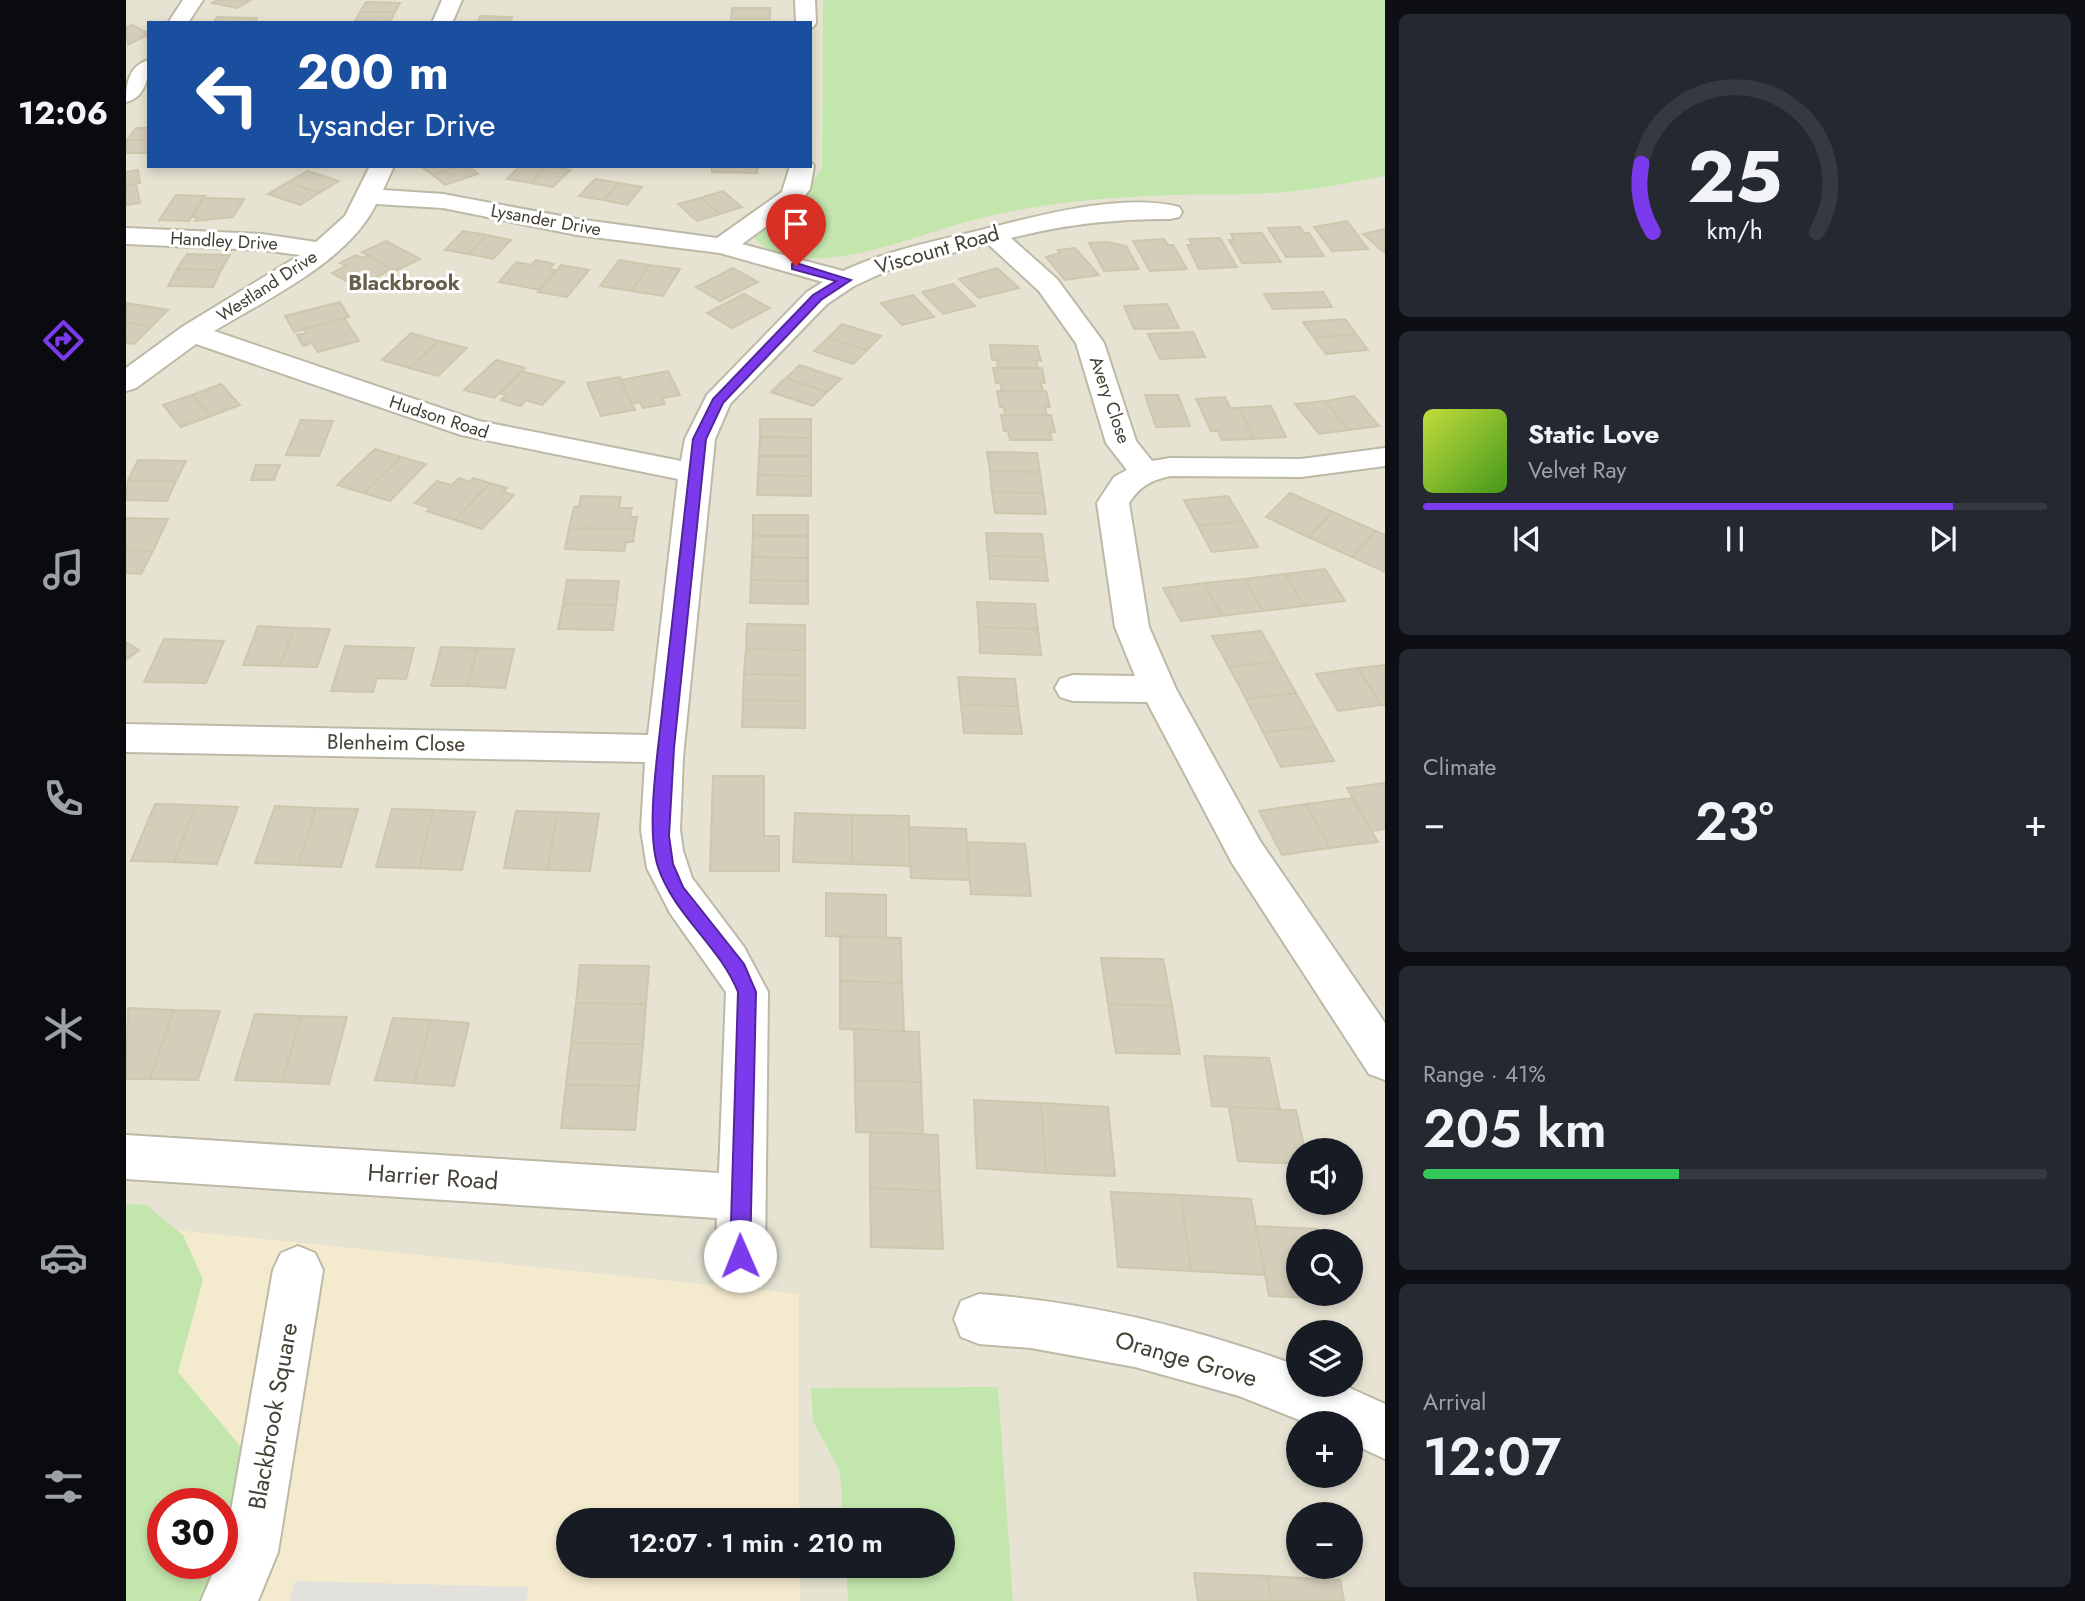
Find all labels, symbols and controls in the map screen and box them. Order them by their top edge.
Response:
text: 200 m [297,37,449,107]
icon: left [182,49,273,140]
text: 12:06 [18,90,108,136]
text: Lysander Drive [297,102,495,148]
text: 25 [1688,124,1782,229]
pin [766,194,826,266]
street label: Lysander Drive [489,198,603,242]
icon: arrive [777,205,815,243]
text: km/h [1707,212,1763,248]
street label: Viscount Road [871,218,1003,282]
street label: Handley Drive [170,225,278,257]
street label: Westland Drive [212,244,322,328]
district label: Blackbrook [348,268,460,298]
icon: directions [39,316,88,365]
street label: Avery Close [1083,353,1137,447]
street label: Hudson Road [386,389,492,445]
text: Static Love [1528,415,1660,453]
text: Velvet Ray [1528,453,1626,487]
icon: previous [1508,520,1546,558]
icon: pause [1716,520,1754,558]
icon: next [1924,520,1962,558]
icon: music [39,545,88,594]
street label: Blenheim Close [327,727,466,759]
text: Climate [1423,750,1496,784]
icon: phone [39,774,88,823]
text: 23° [1695,784,1774,860]
text: − [1423,795,1445,850]
text: + [2024,795,2047,850]
icon: climate [39,1004,88,1053]
text: Range · 41% [1423,1057,1546,1091]
text: 205 km [1423,1091,1607,1167]
map controls [1286,1138,1363,1579]
button: sound [1286,1138,1363,1215]
street label: Harrier Road [366,1154,500,1199]
position arrow [703,1219,777,1293]
button: search [1286,1229,1363,1306]
icon: car [39,1233,88,1282]
street label: Blackbrook Square [239,1320,306,1512]
button: layers [1286,1320,1363,1397]
street label: Orange Grove [1111,1322,1261,1396]
text: Arrival [1423,1385,1486,1419]
button: + [1286,1411,1363,1488]
text: 12:07 [1423,1419,1561,1495]
icon: filters [39,1462,88,1511]
speed limit sign: 30 [147,1488,238,1579]
button: − [1286,1502,1363,1579]
text: 12:07 · 1 min · 210 m [628,1524,883,1562]

